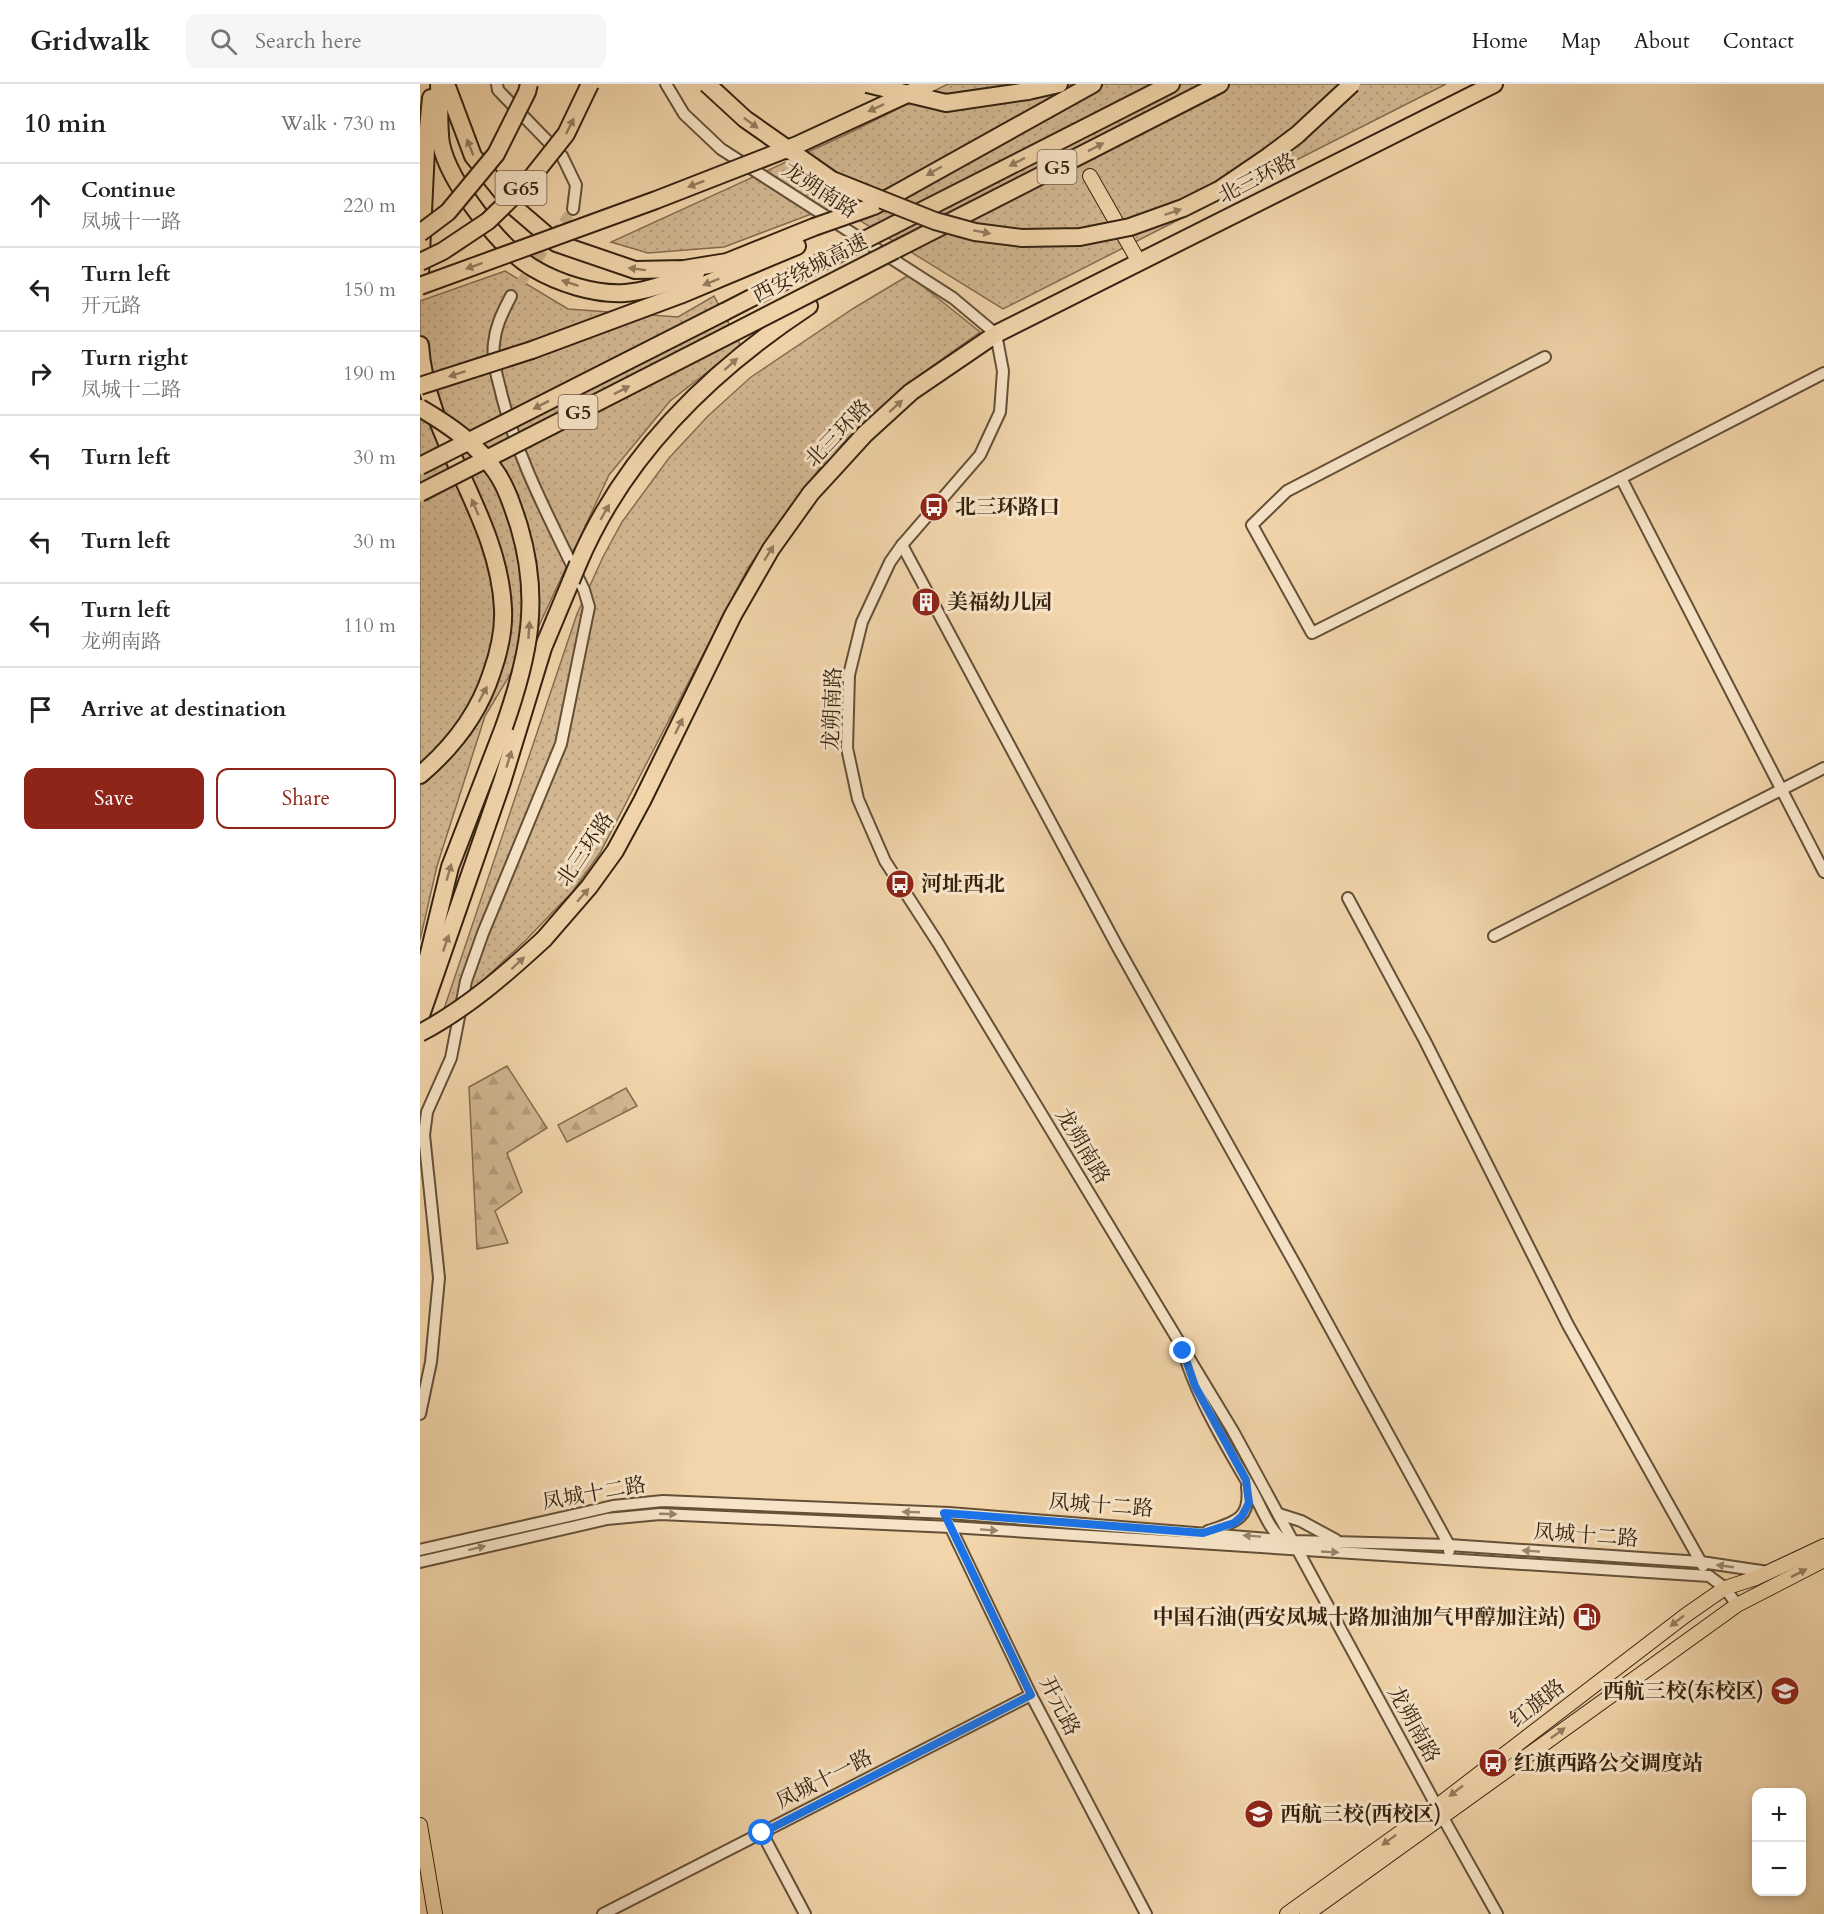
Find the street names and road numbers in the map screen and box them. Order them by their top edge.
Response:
street label: 北三环路 [1213,146,1301,210]
road number: G5 [1038,150,1076,184]
street label: 龙朔南路 [777,155,863,225]
road number: G65 [496,171,546,205]
street label: 西安绕城高速 [748,227,873,310]
street label: 北三环路 [799,393,878,474]
road number: G5 [558,395,598,429]
street label: 龙朔南路 [817,667,848,751]
street label: 北三环路 [550,806,621,892]
street label: 龙朔南路 [1049,1103,1117,1190]
street label: 凤城十二路 [540,1470,648,1517]
street label: 凤城十二路 [1048,1487,1154,1524]
street label: 凤城十二路 [1533,1517,1639,1554]
street label: 开元路 [1032,1672,1087,1741]
street label: 红旗路 [1504,1673,1571,1734]
street label: 龙朔南路 [1381,1680,1447,1768]
street label: 凤城十一路 [771,1743,878,1816]

